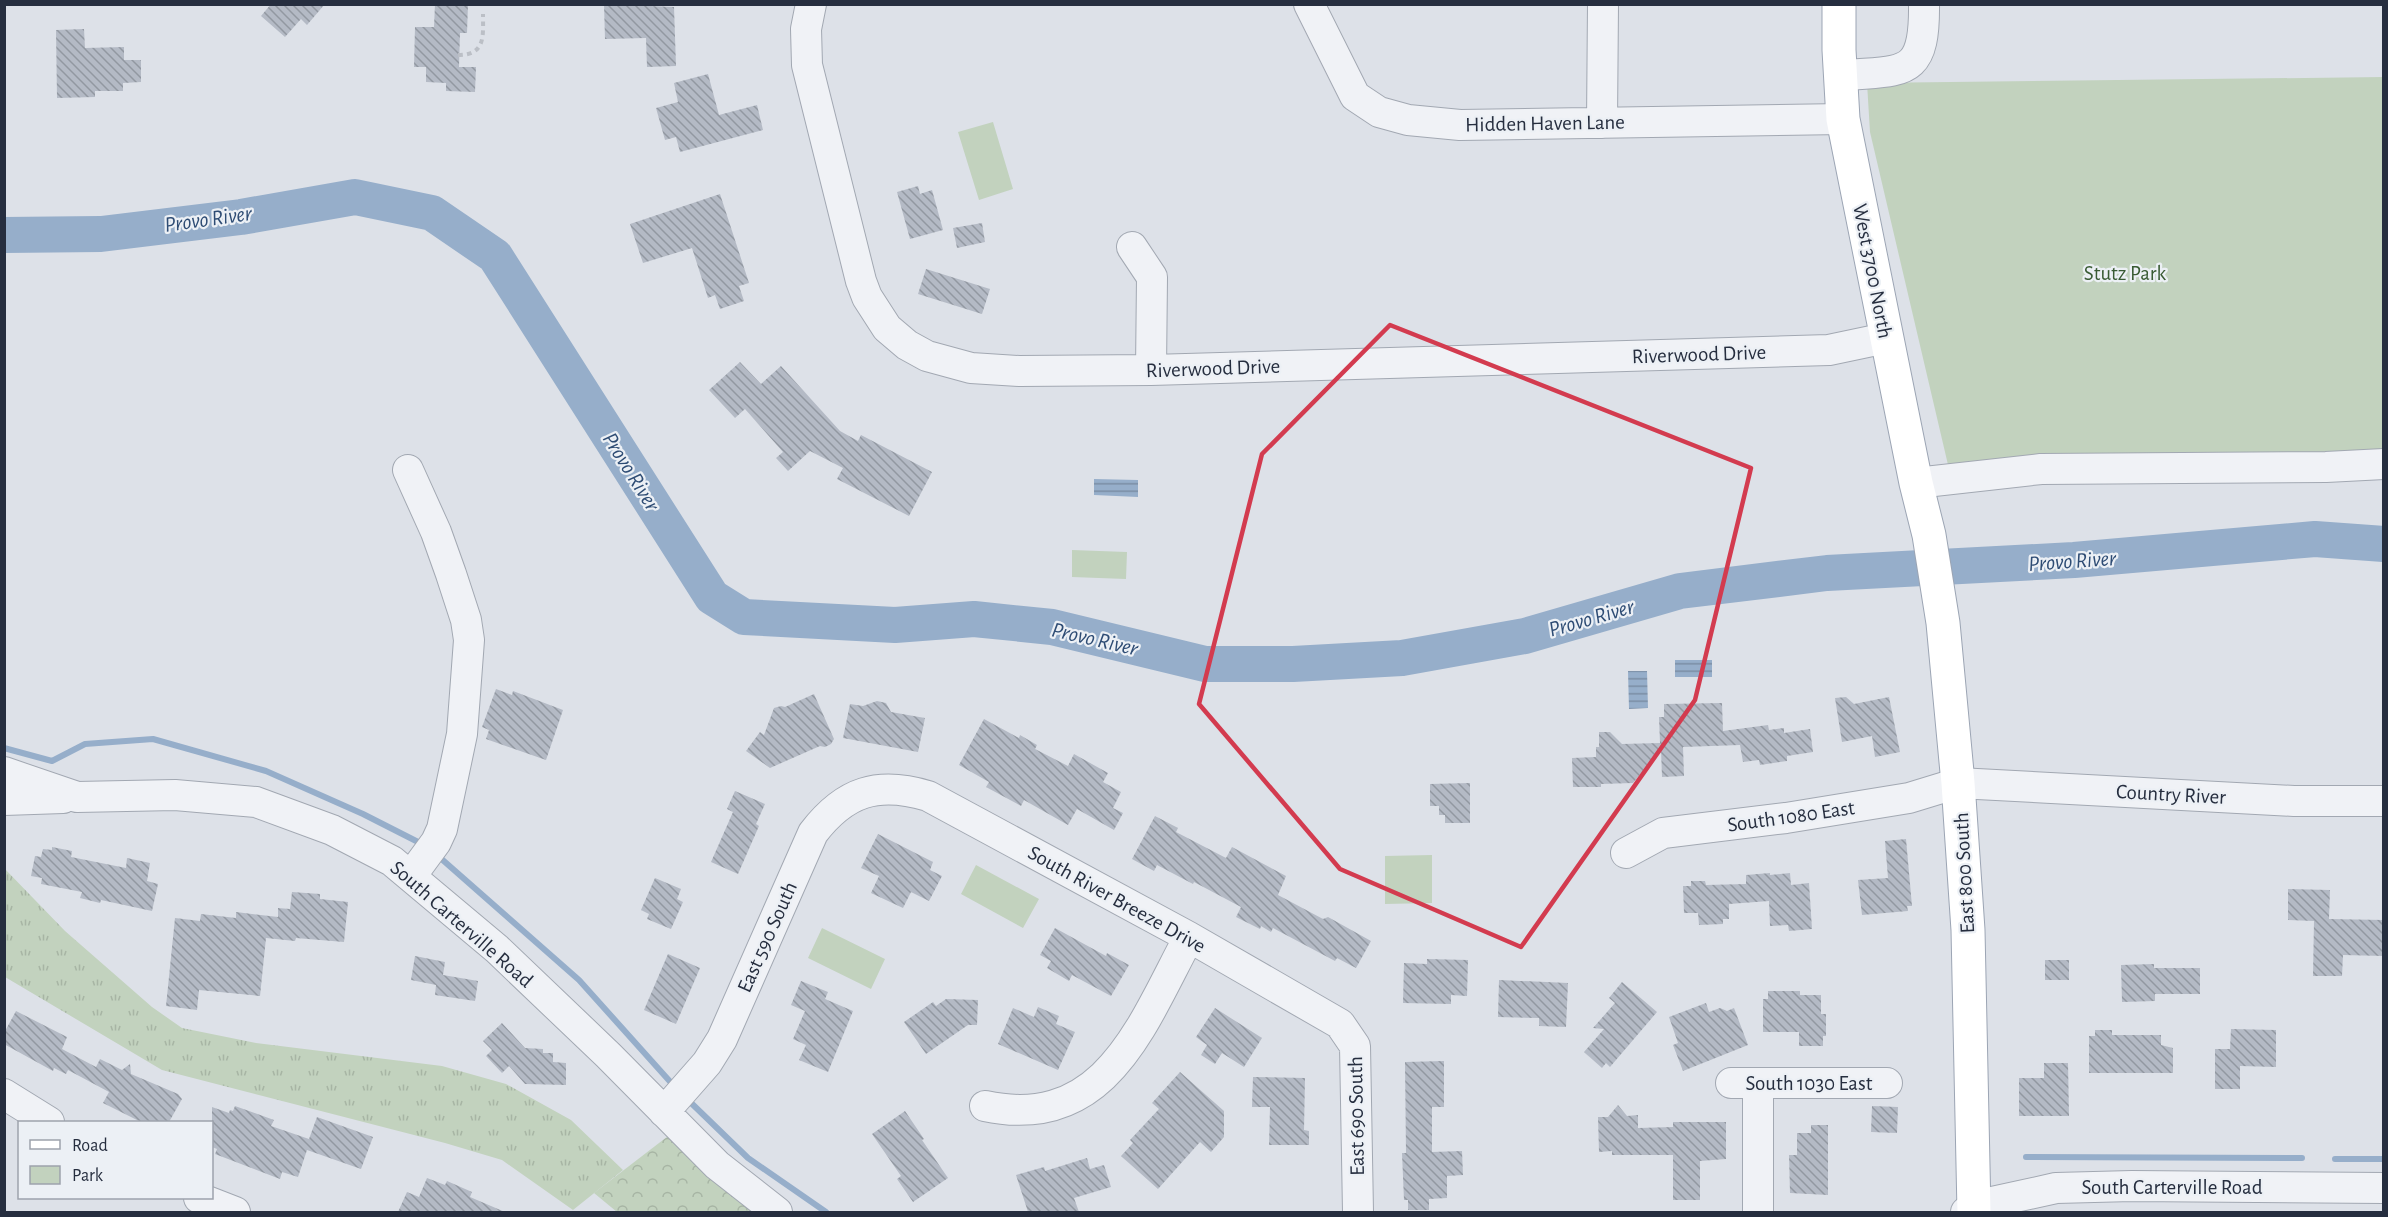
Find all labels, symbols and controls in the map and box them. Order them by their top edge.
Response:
street label: Hidden Haven Lane [1465,112,1625,135]
water label: Provo River [163,202,254,236]
street label: West 3700 North [1849,202,1896,340]
park label: Stutz Park [2084,263,2167,284]
street label: Riverwood Drive [1631,342,1767,367]
street label: Riverwood Drive [1145,356,1281,381]
water label: Provo River [599,428,664,515]
water label: Provo River [2027,547,2118,575]
water label: Provo River [1546,595,1637,641]
water label: Provo River [1049,618,1141,660]
street label: Country River [2115,781,2227,808]
street label: South 1080 East [1726,797,1856,836]
street label: East 800 South [1951,812,1978,934]
street label: South River Breeze Drive [1025,842,1209,957]
street label: South Carterville Road [386,857,537,992]
street label: East 590 South [734,879,801,996]
street label: East 690 South [1345,1056,1368,1176]
street label: South 1030 East [1746,1073,1873,1094]
legend [18,1121,213,1199]
text: Road [72,1137,108,1155]
text: Park [72,1167,104,1185]
street label: South Carterville Road [2081,1177,2263,1198]

